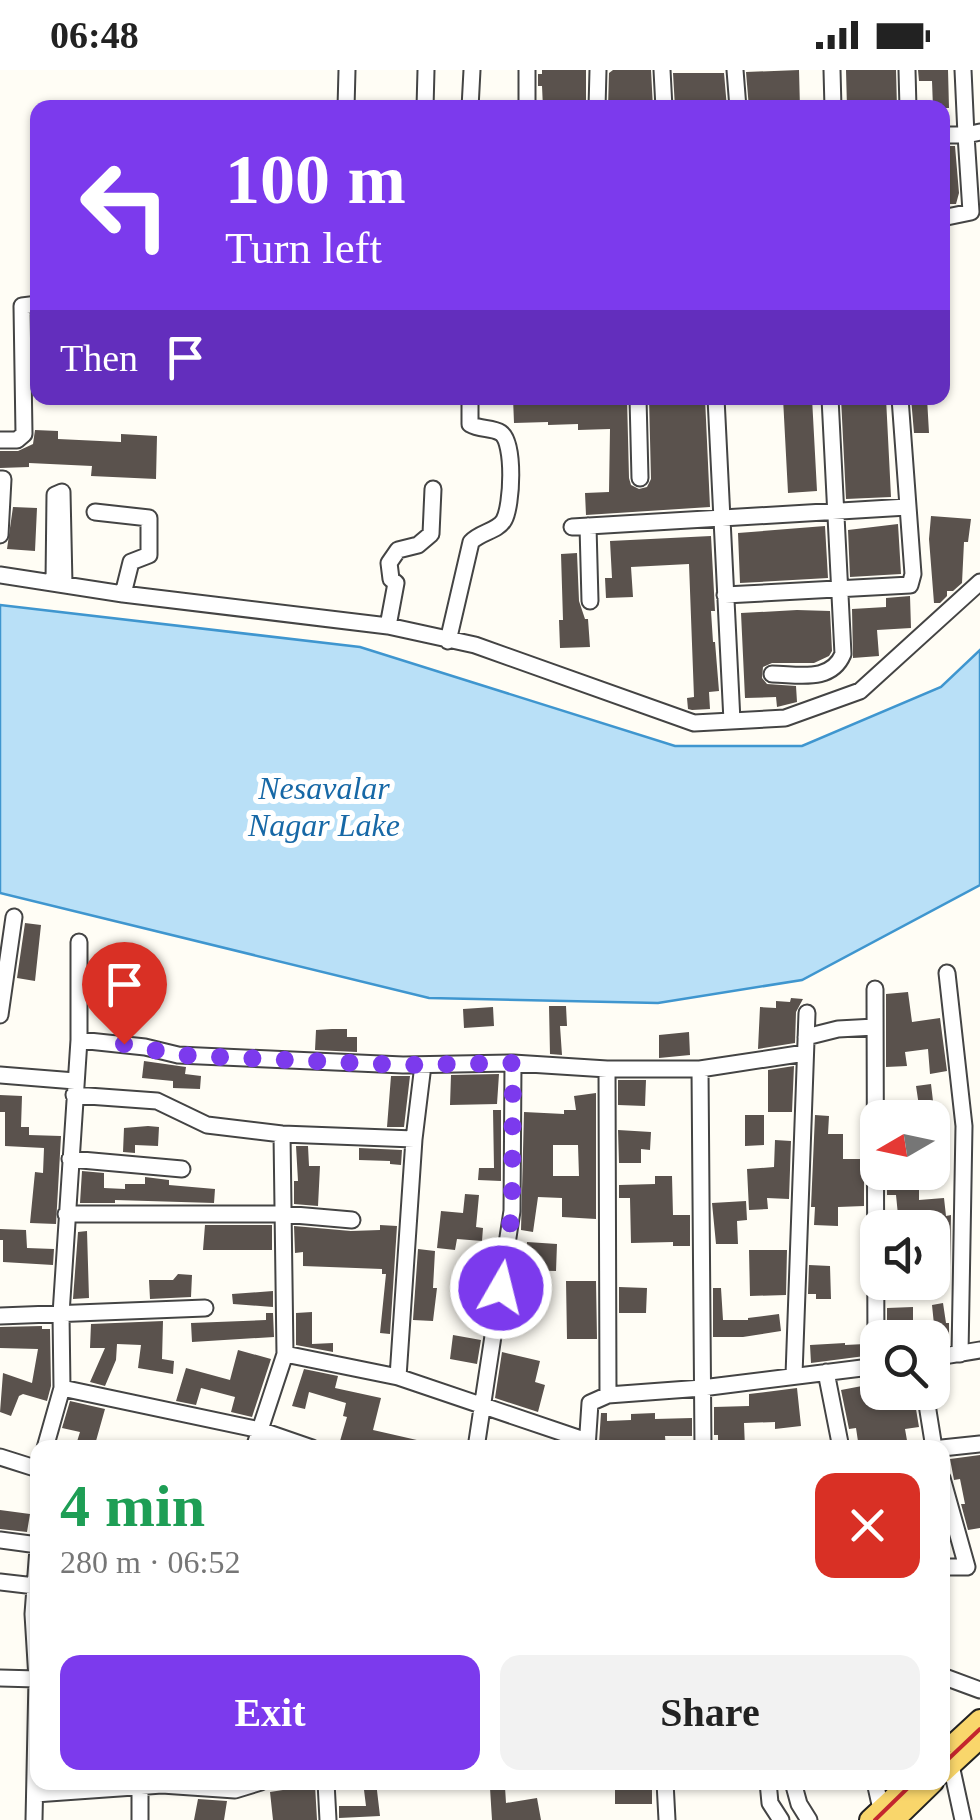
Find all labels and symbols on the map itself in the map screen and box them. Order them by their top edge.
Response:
water label: Nesavalar Nagar Lake [247,770,400,843]
pin [82,942,167,1045]
north arrow [860,1100,950,1190]
position arrow [449,1236,553,1340]

